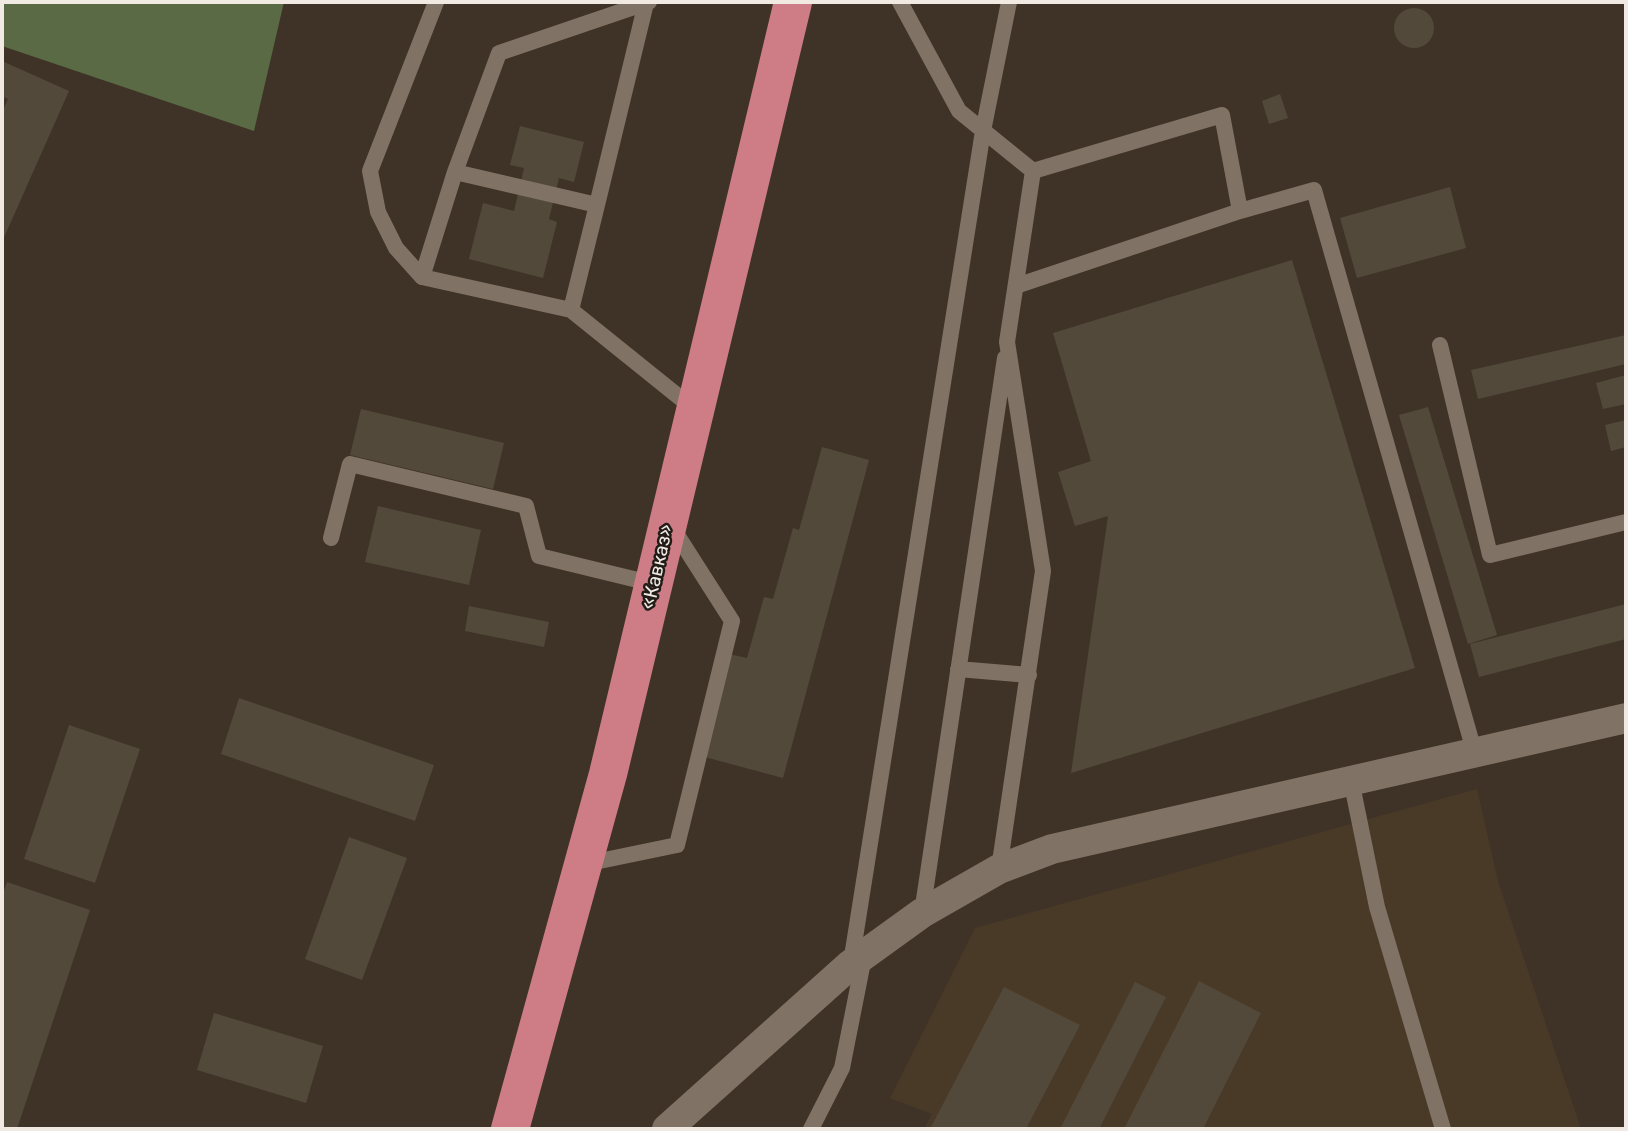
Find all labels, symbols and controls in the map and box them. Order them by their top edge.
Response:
street label: «Кавказ» [637,522,679,612]

